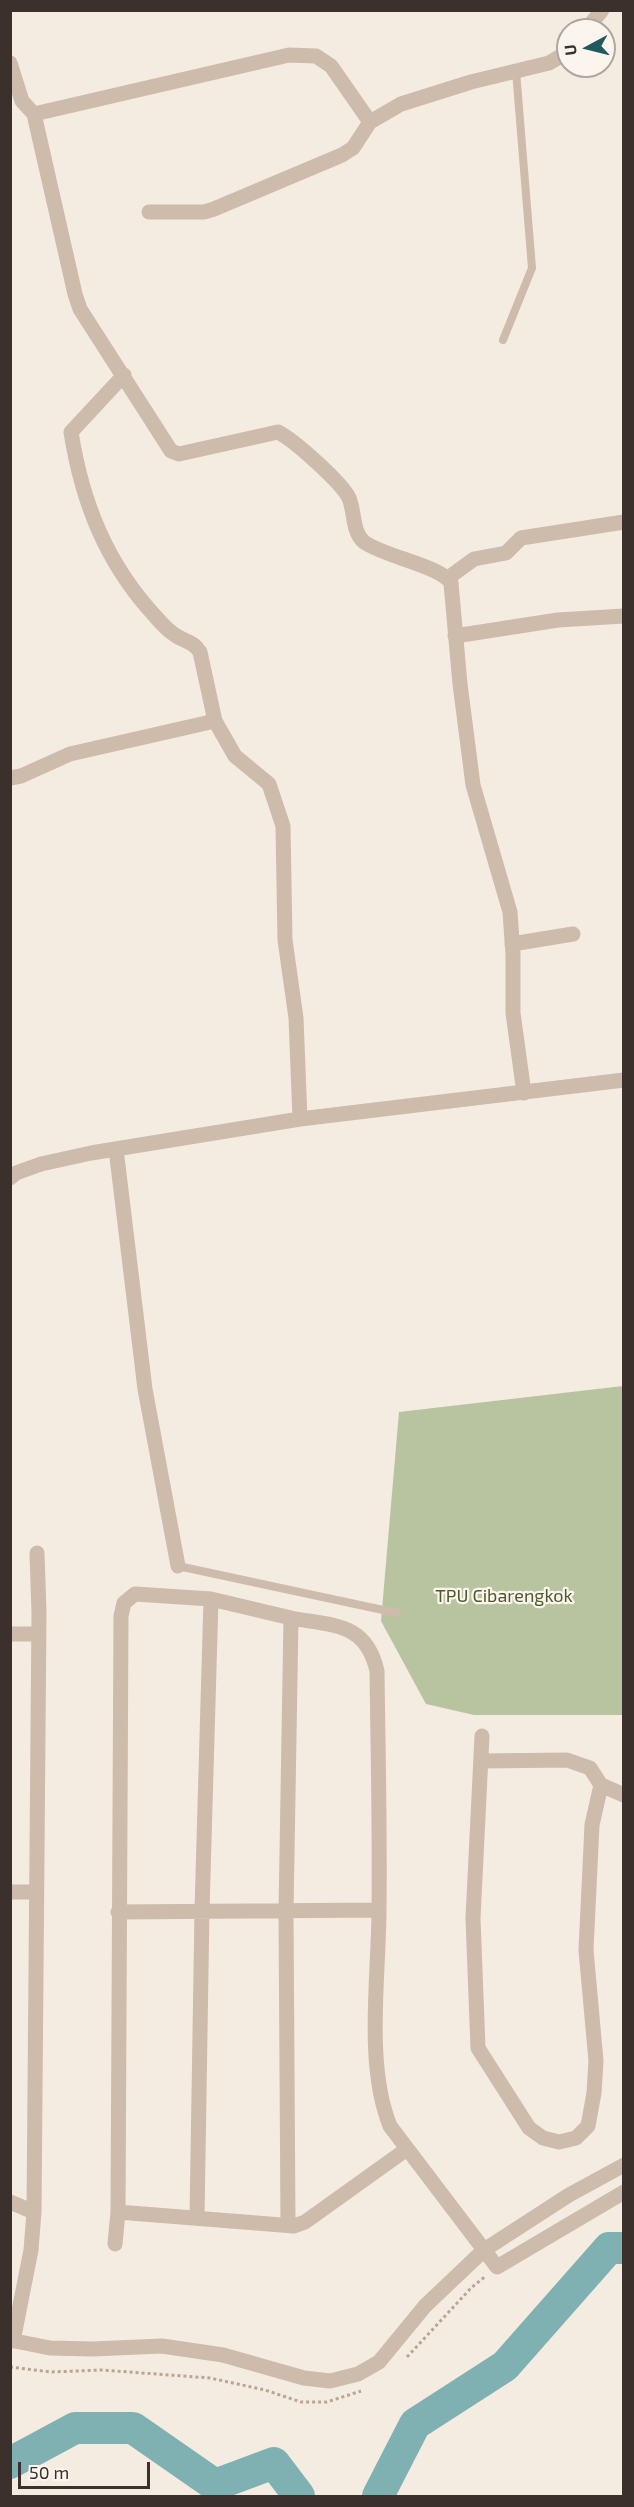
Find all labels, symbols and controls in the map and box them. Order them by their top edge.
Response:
north arrow [556,18,616,78]
text: U [560,43,580,57]
park label: TPU Cibarengkok [435,1585,573,1607]
scale bar [21,2450,153,2488]
text: 50 m [29,2461,69,2483]

